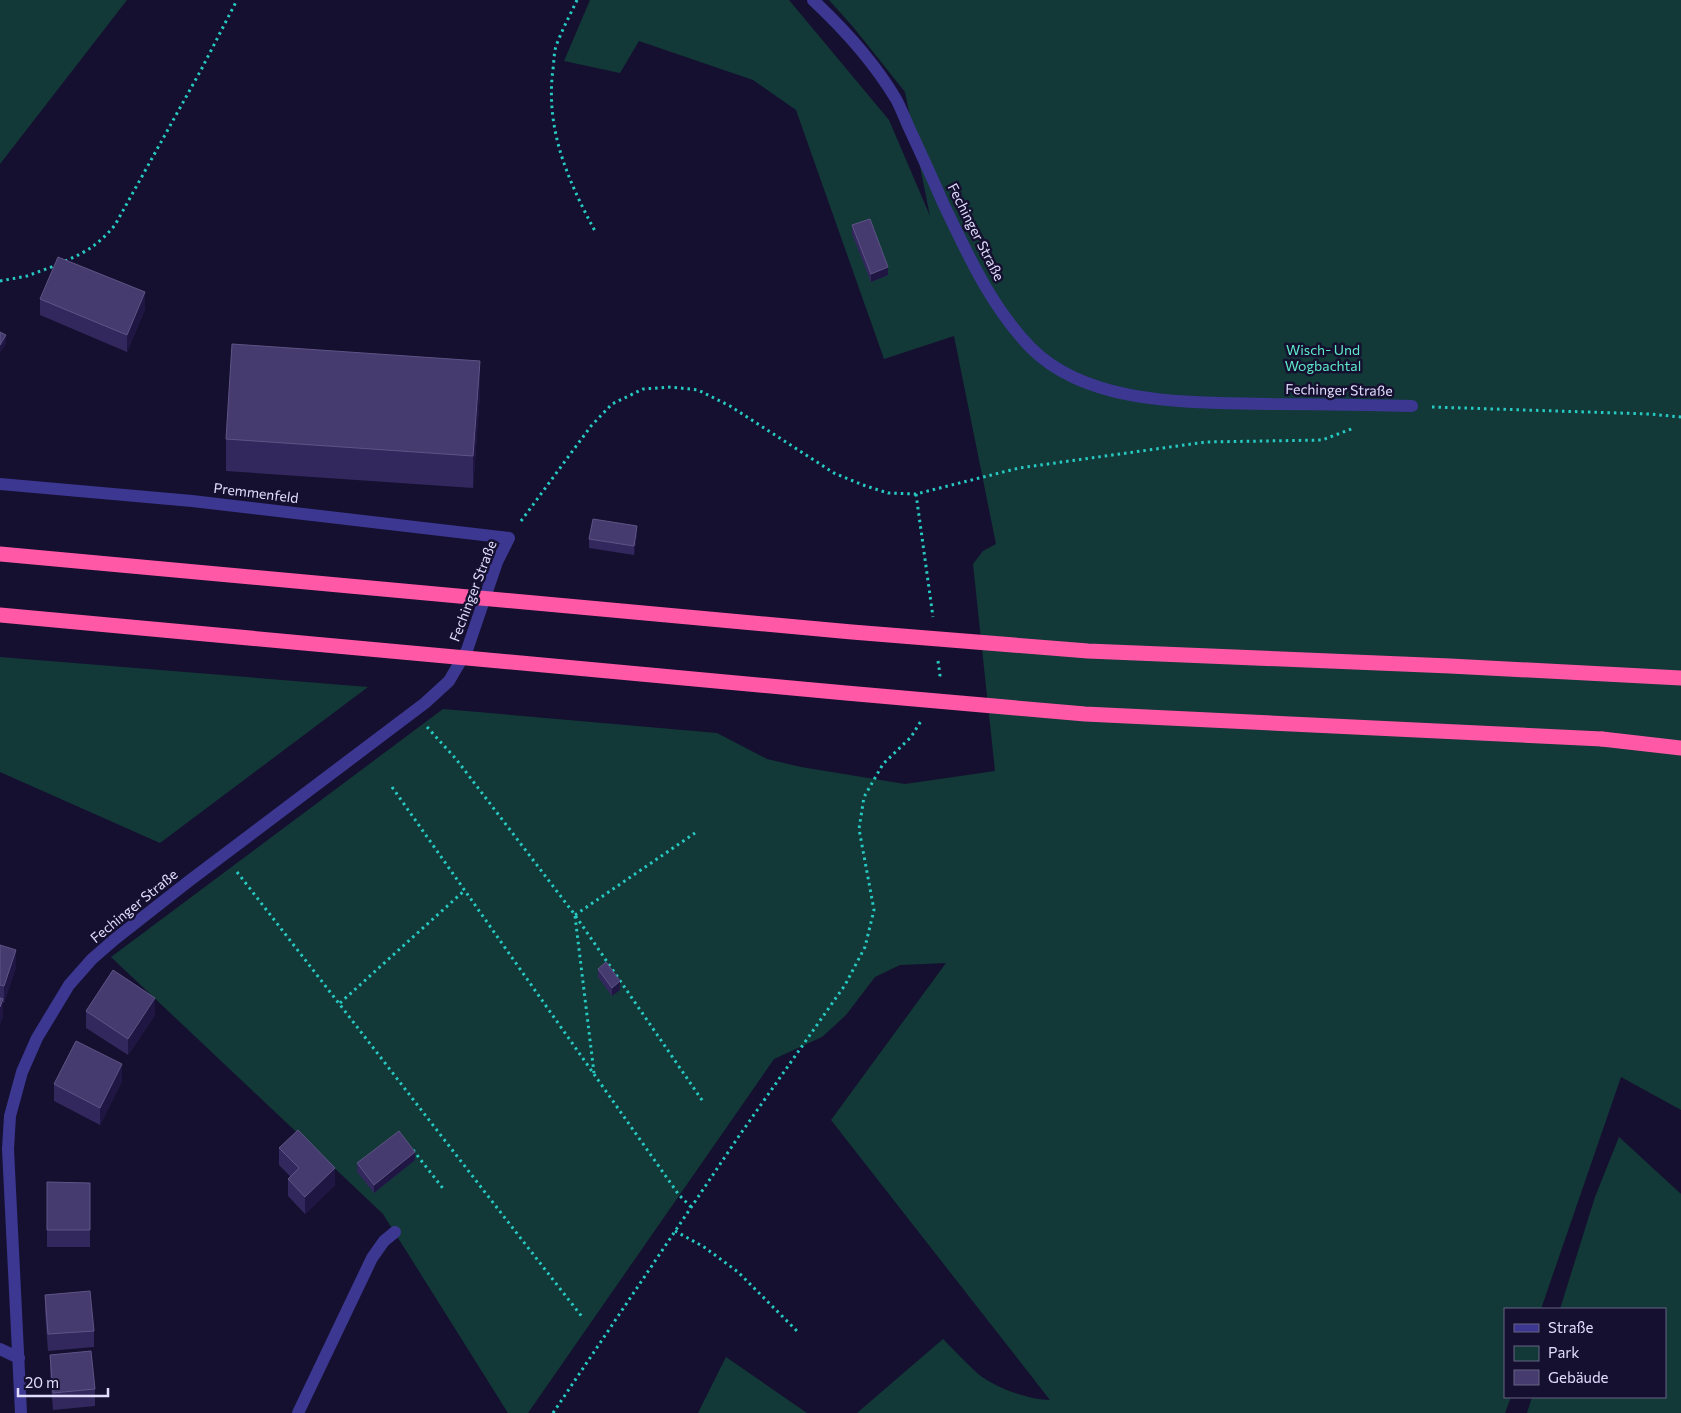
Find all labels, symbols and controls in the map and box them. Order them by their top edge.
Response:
street label: Fechinger Straße [945,180,1008,283]
park label: Wisch- Und Wogbachtal [1285,341,1361,374]
street label: Fechinger Straße [1285,380,1393,399]
street label: Premmenfeld [213,479,300,506]
street label: Fechinger Straße [445,538,500,644]
street label: Fechinger Straße [87,865,181,946]
legend [1504,1308,1666,1398]
text: Straße [1548,1318,1594,1336]
text: Park [1548,1343,1579,1361]
scale bar [18,1366,108,1398]
text: Gebäude [1548,1368,1609,1386]
text: 20 m [25,1373,59,1391]

